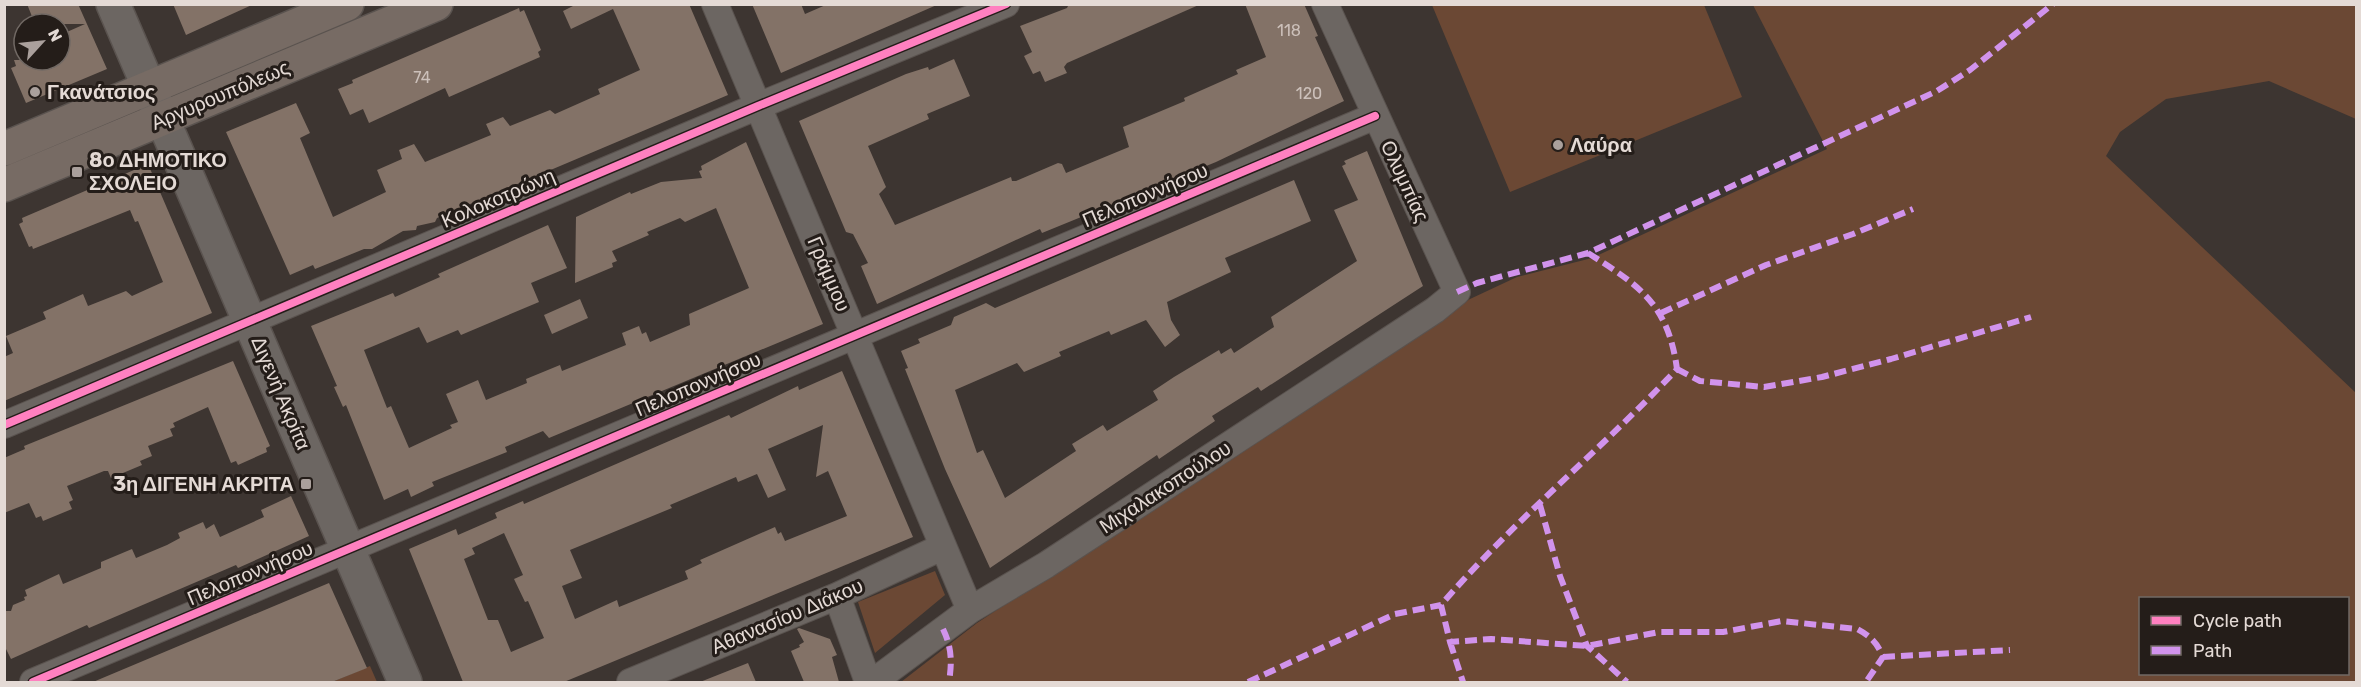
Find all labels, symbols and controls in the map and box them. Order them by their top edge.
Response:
north arrow [12,12,72,72]
house number: 118 [1277,21,1301,40]
text: N [44,26,66,45]
street label: Αργυρουπόλεως [147,55,293,135]
house number: 74 [413,68,431,87]
place label: Γκανάτσιος [47,80,155,104]
house number: 120 [1296,84,1322,103]
marker: Γκανάτσιος [28,85,42,99]
place label: Λαύρα [1570,133,1633,157]
street label: Ολυμπίας [1376,137,1434,226]
marker: Λαύρα [1551,138,1565,152]
place label: 8ο ΔΗΜΟΤΙΚΟ ΣΧΟΛΕΙΟ [89,148,227,195]
street label: Πελοποννήσου [1079,158,1211,232]
street label: Κολοκοτρώνη [437,163,559,233]
marker: 8ο ΔΗΜΟΤΙΚΟ ΣΧΟΛΕΙΟ [70,165,84,179]
street label: Γράμμου [803,233,855,315]
street label: Διγενή Ακρίτα [246,333,316,453]
street label: Πελοποννήσου [632,347,764,421]
street label: Μιχαλακοπούλου [1095,436,1235,538]
place label: 3η ΔΙΓΕΝΗ ΑΚΡΙΤΑ [113,472,294,496]
marker: 3η ΔΙΓΕΝΗ ΑΚΡΙΤΑ [299,477,313,491]
street label: Πελοποννήσου [184,536,316,610]
street label: Αθανασίου Διάκου [708,573,866,659]
legend [2139,597,2349,675]
text: Cycle path [2193,610,2282,632]
text: Path [2193,640,2232,662]

